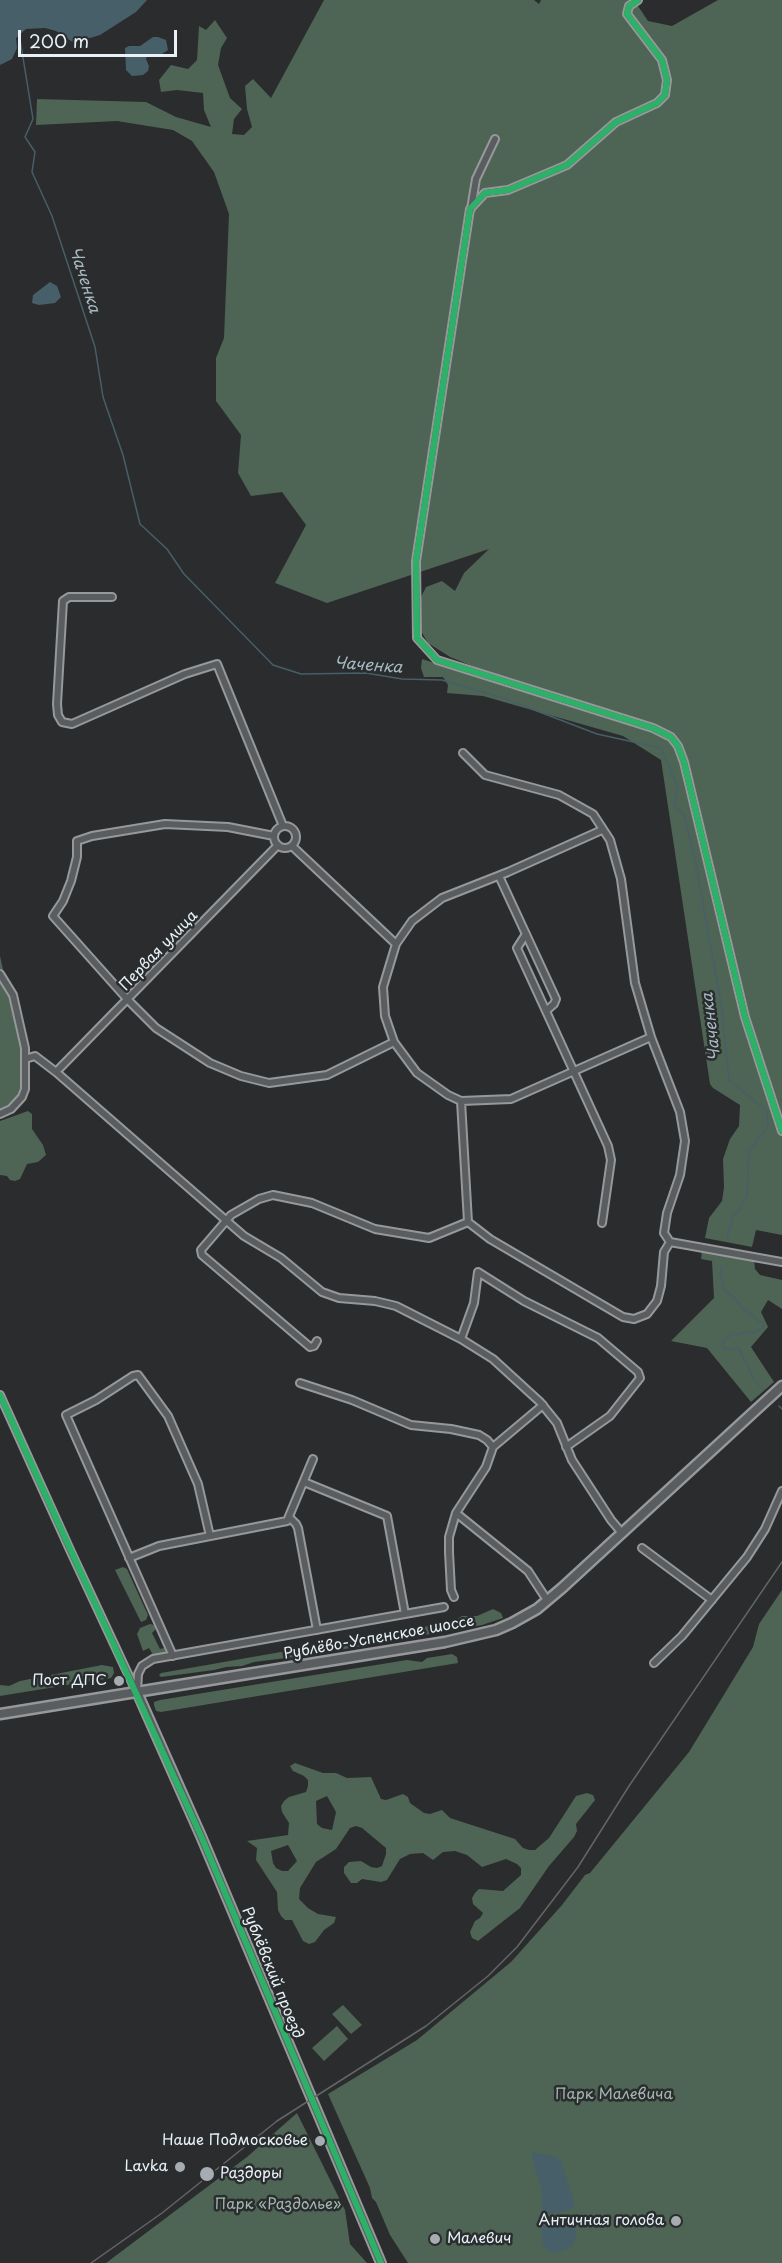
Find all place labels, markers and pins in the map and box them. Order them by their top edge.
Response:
place label: Пост ДПС [32,1672,107,1690]
marker: Пост ДПС [112,1674,126,1688]
place label: Наше Подмосковье [162,2132,308,2150]
marker: Наше Подмосковье [313,2134,327,2148]
place label: Lavka [124,2158,168,2176]
marker: Lavka [173,2160,187,2174]
marker: Раздоры [198,2165,216,2183]
place label: Раздоры [220,2165,282,2183]
place label: Античная голова [539,2212,664,2230]
marker: Античная голова [669,2214,683,2228]
place label: Малевич [447,2230,512,2248]
marker: Малевич [428,2232,442,2246]

